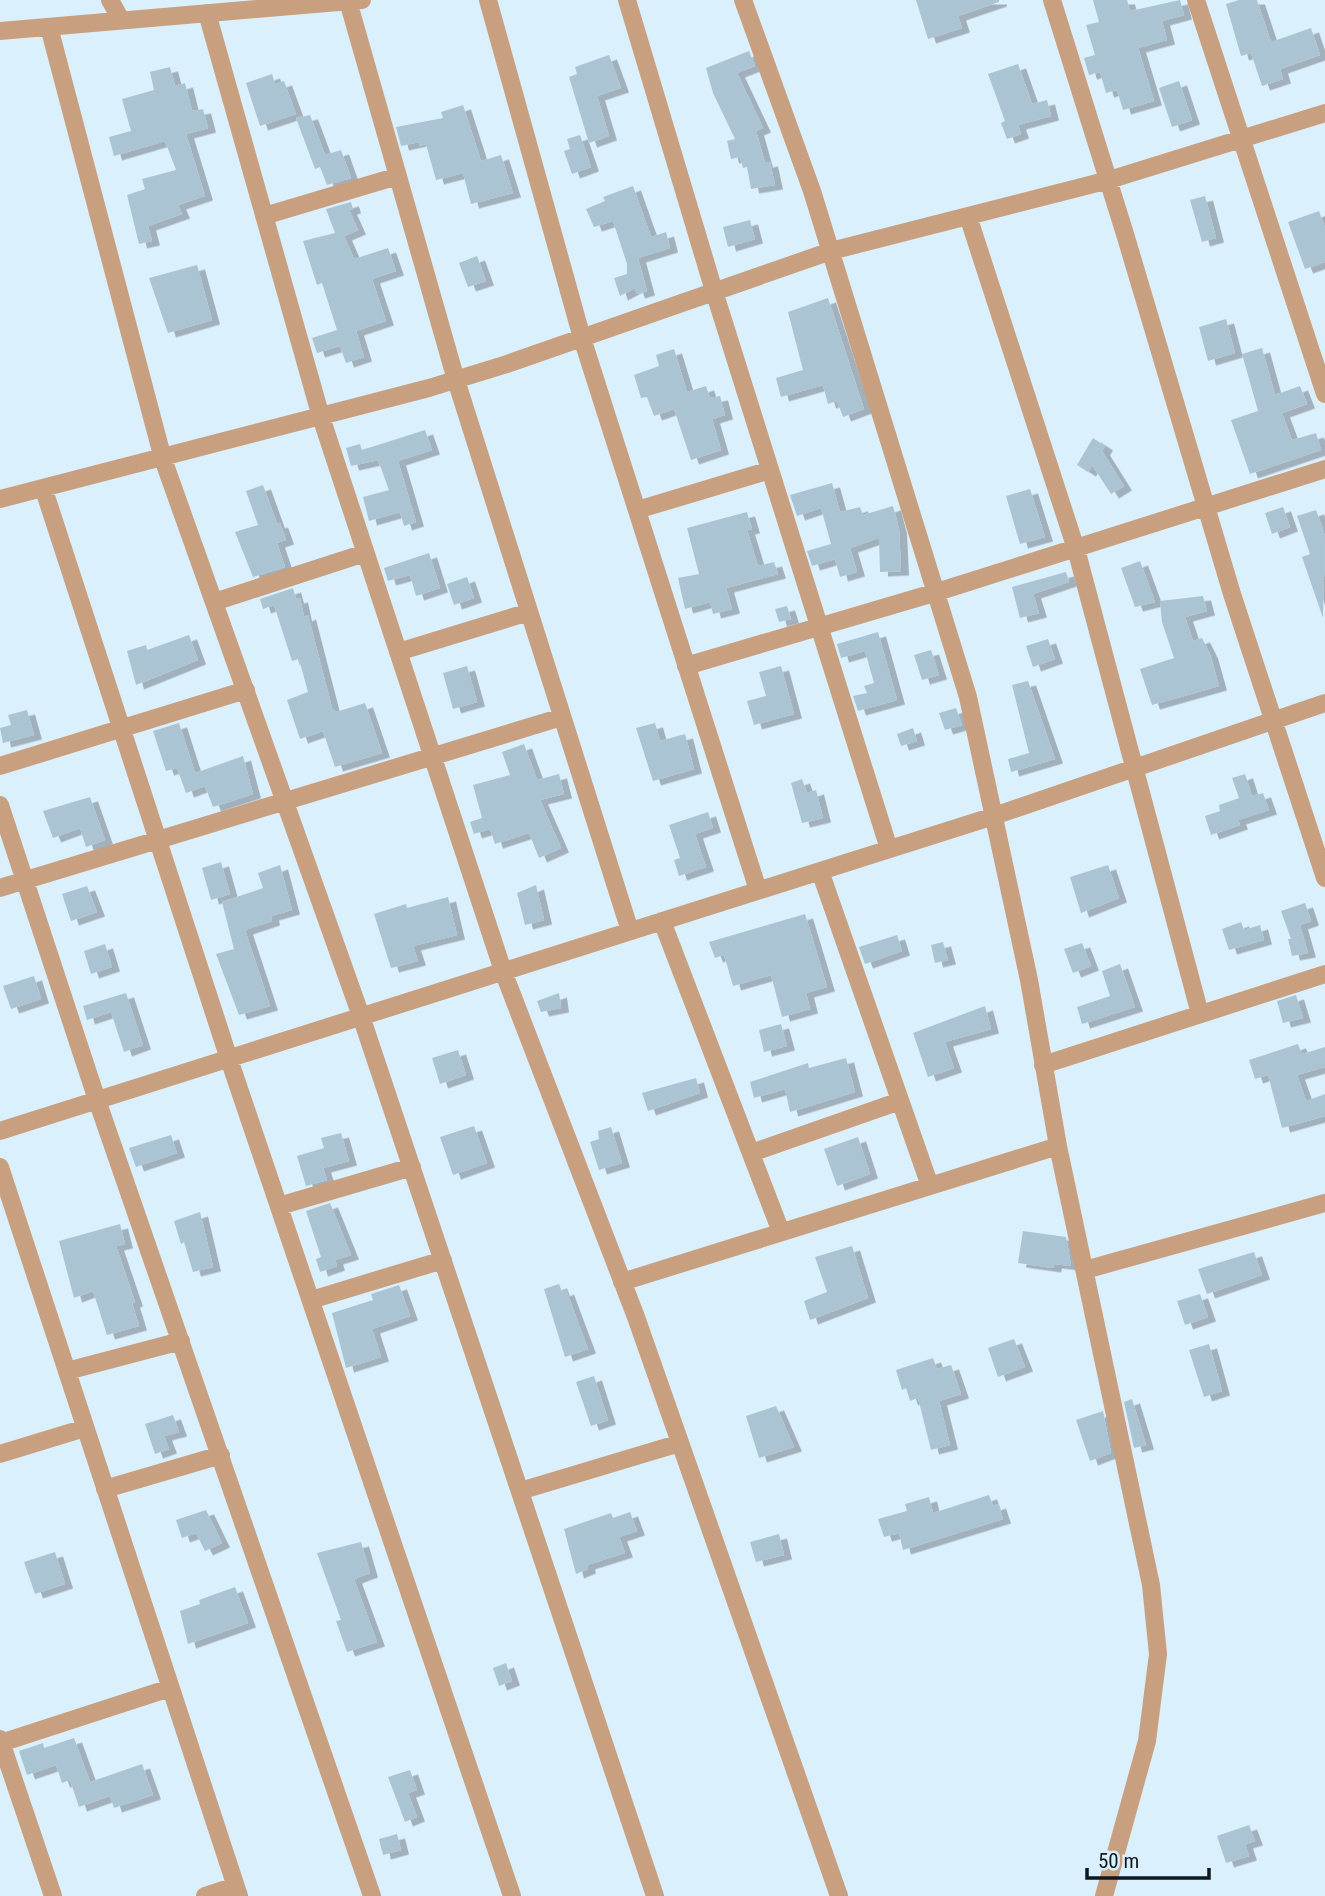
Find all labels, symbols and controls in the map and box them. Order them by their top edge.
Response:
scale bar [1087,1836,1210,1880]
text: 50 m [1098,1849,1139,1873]

